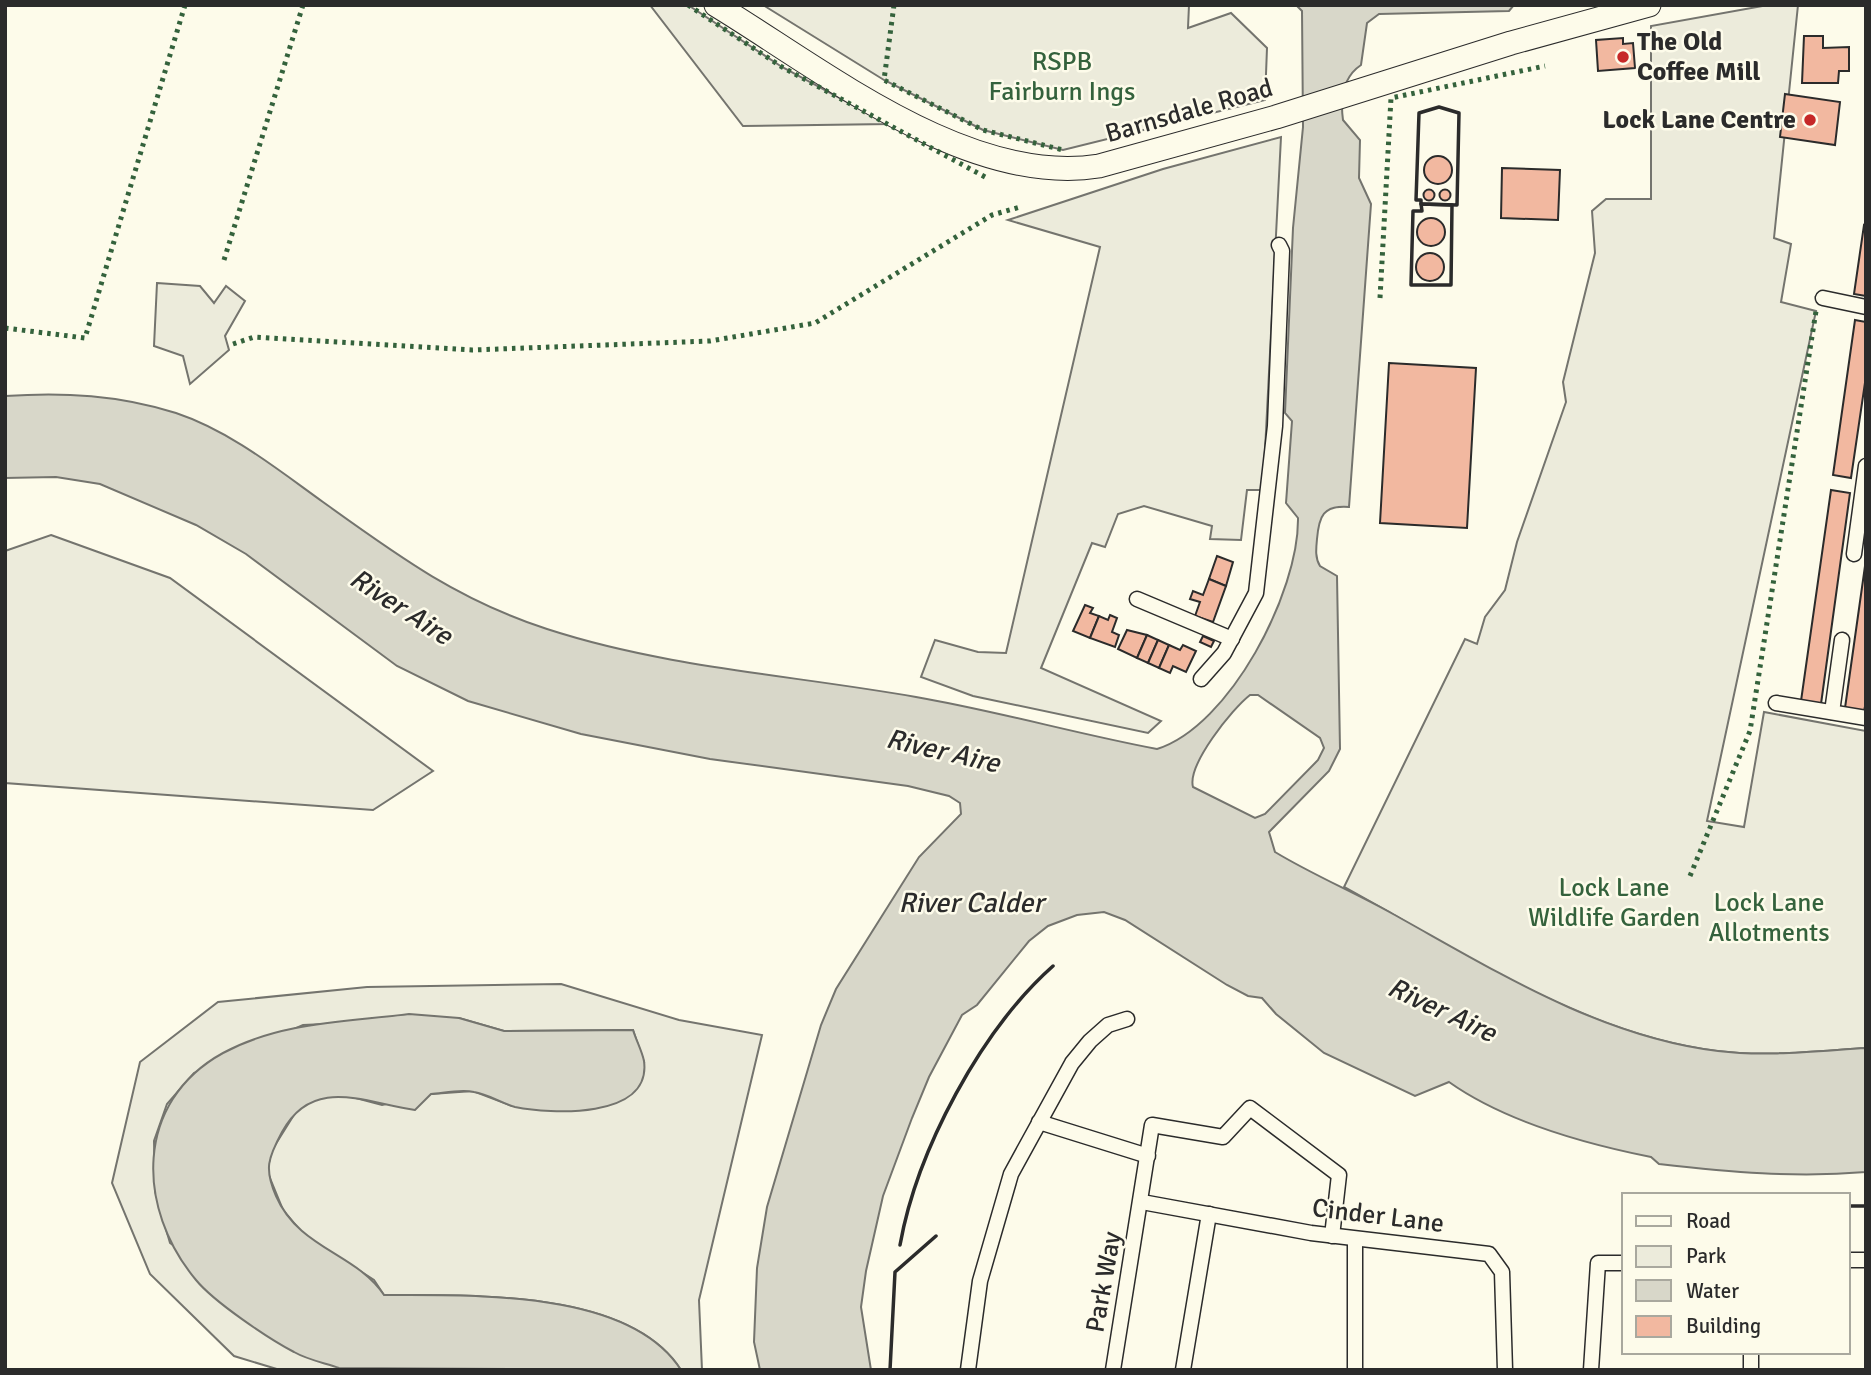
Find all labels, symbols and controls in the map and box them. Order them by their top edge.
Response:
place label: The Old Coffee Mill [1637,26,1760,88]
park label: RSPB Fairburn Ings [989,46,1135,108]
marker: The Old Coffee Mill [1615,49,1631,65]
street label: Barnsdale Road [1102,72,1276,150]
place label: Lock Lane Centre [1602,104,1796,136]
marker: Lock Lane Centre [1802,112,1818,128]
water label: River Aire [343,561,460,654]
water label: River Aire [883,721,1005,781]
park label: Lock Lane Wildlife Garden [1528,872,1700,934]
water label: River Calder [898,886,1047,920]
park label: Lock Lane Allotments [1708,887,1830,949]
water label: River Aire [1382,970,1503,1051]
street label: Cinder Lane [1310,1192,1446,1240]
legend [1622,1193,1850,1354]
text: Road [1686,1208,1731,1234]
street label: Park Way [1079,1229,1129,1335]
text: Park [1686,1243,1727,1269]
text: Water [1686,1278,1739,1304]
text: Building [1686,1313,1761,1339]

